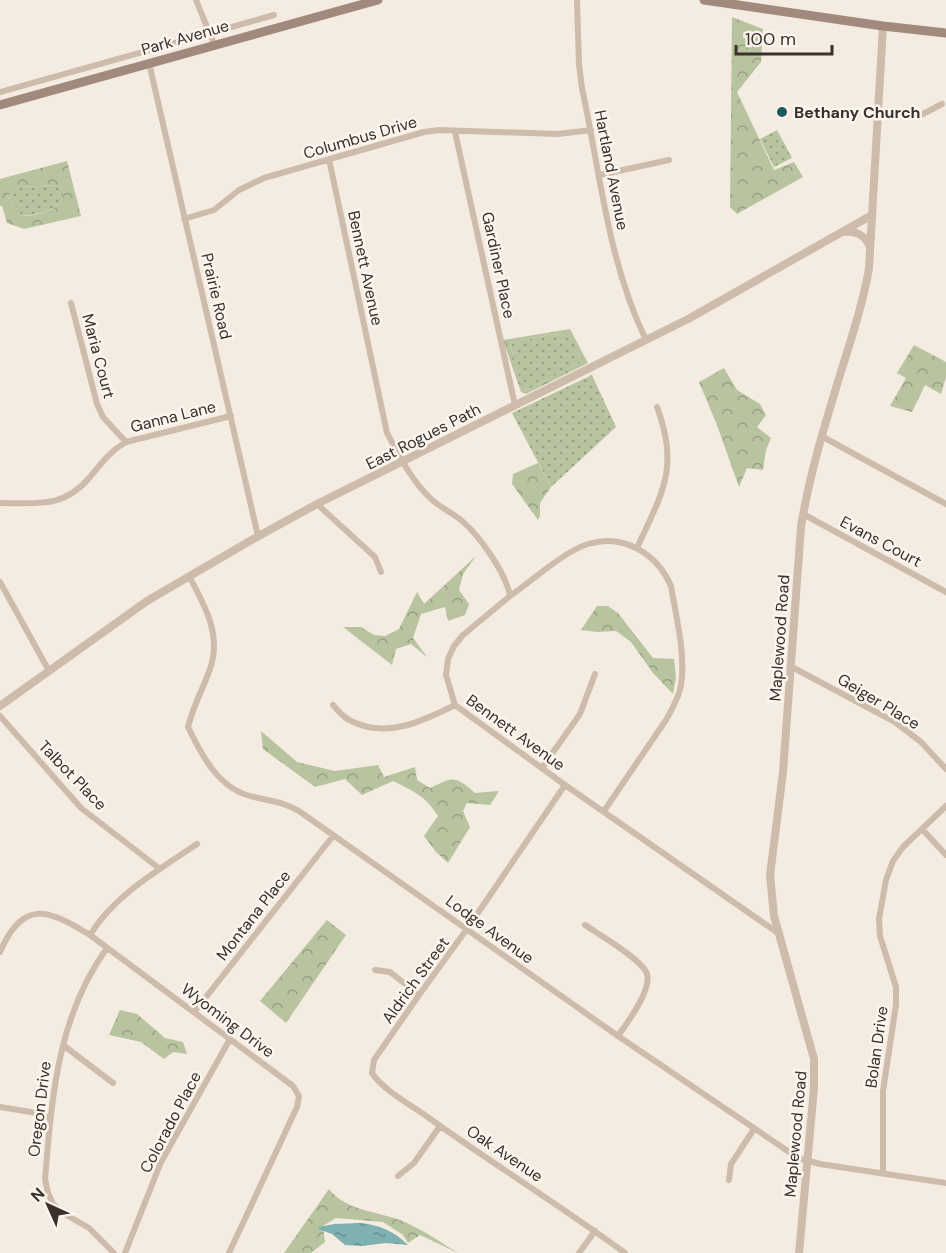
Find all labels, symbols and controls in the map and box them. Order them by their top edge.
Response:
street label: Park Avenue [139,15,231,60]
scale bar [736,18,832,56]
text: 100 m [745,27,796,51]
place label: Bethany Church [794,102,921,123]
marker: Bethany Church [775,105,789,119]
street label: Hartland Avenue [590,108,633,232]
street label: Columbus Drive [301,111,419,164]
street label: Bennett Avenue [343,209,388,328]
street label: Gardiner Place [477,210,520,320]
street label: Prairie Road [196,251,237,341]
street label: Maria Court [77,311,120,401]
street label: Ganna Lane [128,396,218,437]
street label: East Rogues Path [362,398,484,475]
street label: Evans Court [836,511,925,572]
street label: Maplewood Road [765,574,794,702]
street label: Geiger Place [834,669,924,734]
street label: Bennett Avenue [462,689,569,775]
street label: Talbot Place [34,736,111,815]
street label: Montana Place [212,866,295,965]
street label: Lodge Avenue [441,890,538,968]
street label: Aldrich Street [377,933,454,1028]
street label: Wyoming Drive [177,978,279,1062]
street label: Bolan Drive [860,1005,893,1090]
street label: Oregon Drive [23,1060,56,1158]
street label: Colorado Place [135,1068,206,1177]
street label: Maplewood Road [780,1070,811,1198]
street label: Oak Avenue [462,1120,547,1187]
north arrow [18,1175,78,1235]
text: N [26,1183,49,1206]

